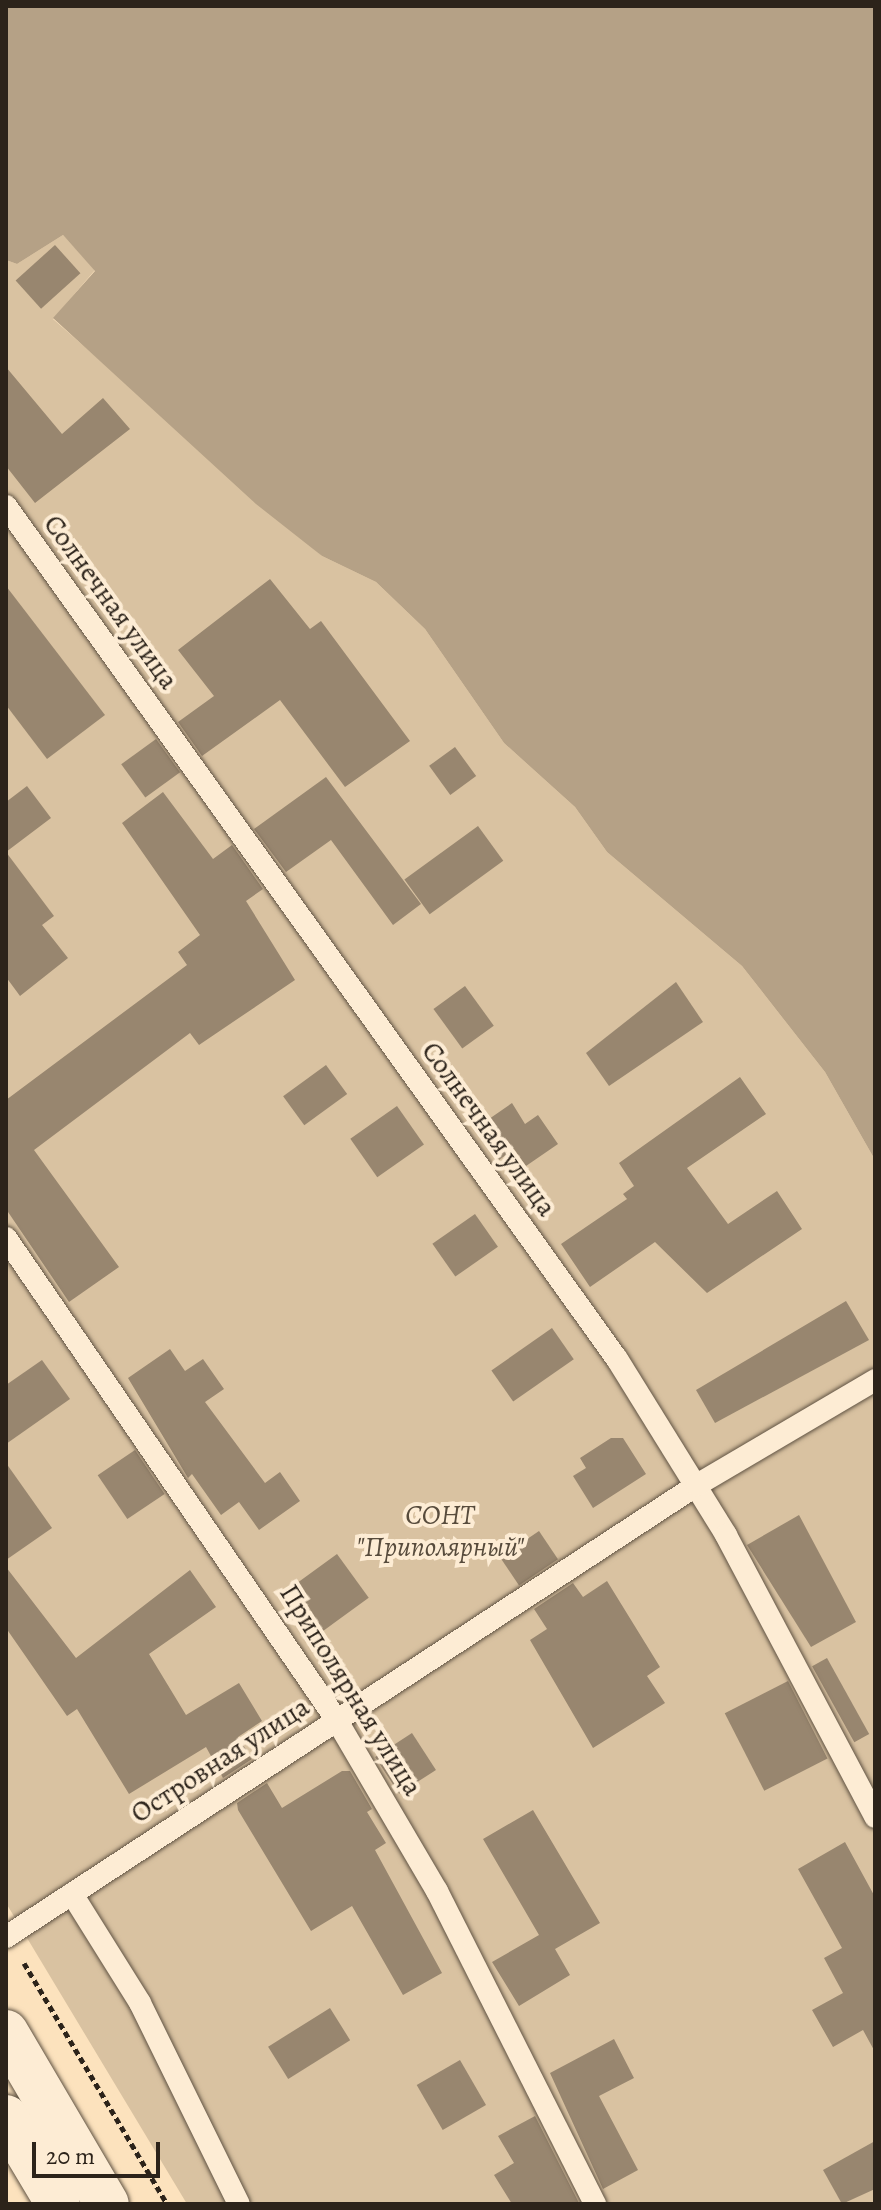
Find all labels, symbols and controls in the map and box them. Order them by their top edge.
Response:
street label: Солнечная улица [36,508,186,696]
street label: Солнечная улица [414,1035,564,1223]
park label: СОНТ "Приполярный" [356,1498,524,1564]
street label: Приполярная улица [272,1578,430,1802]
street label: Островная улица [125,1690,315,1830]
scale bar [36,2126,164,2176]
text: 20 m [46,2140,95,2172]

